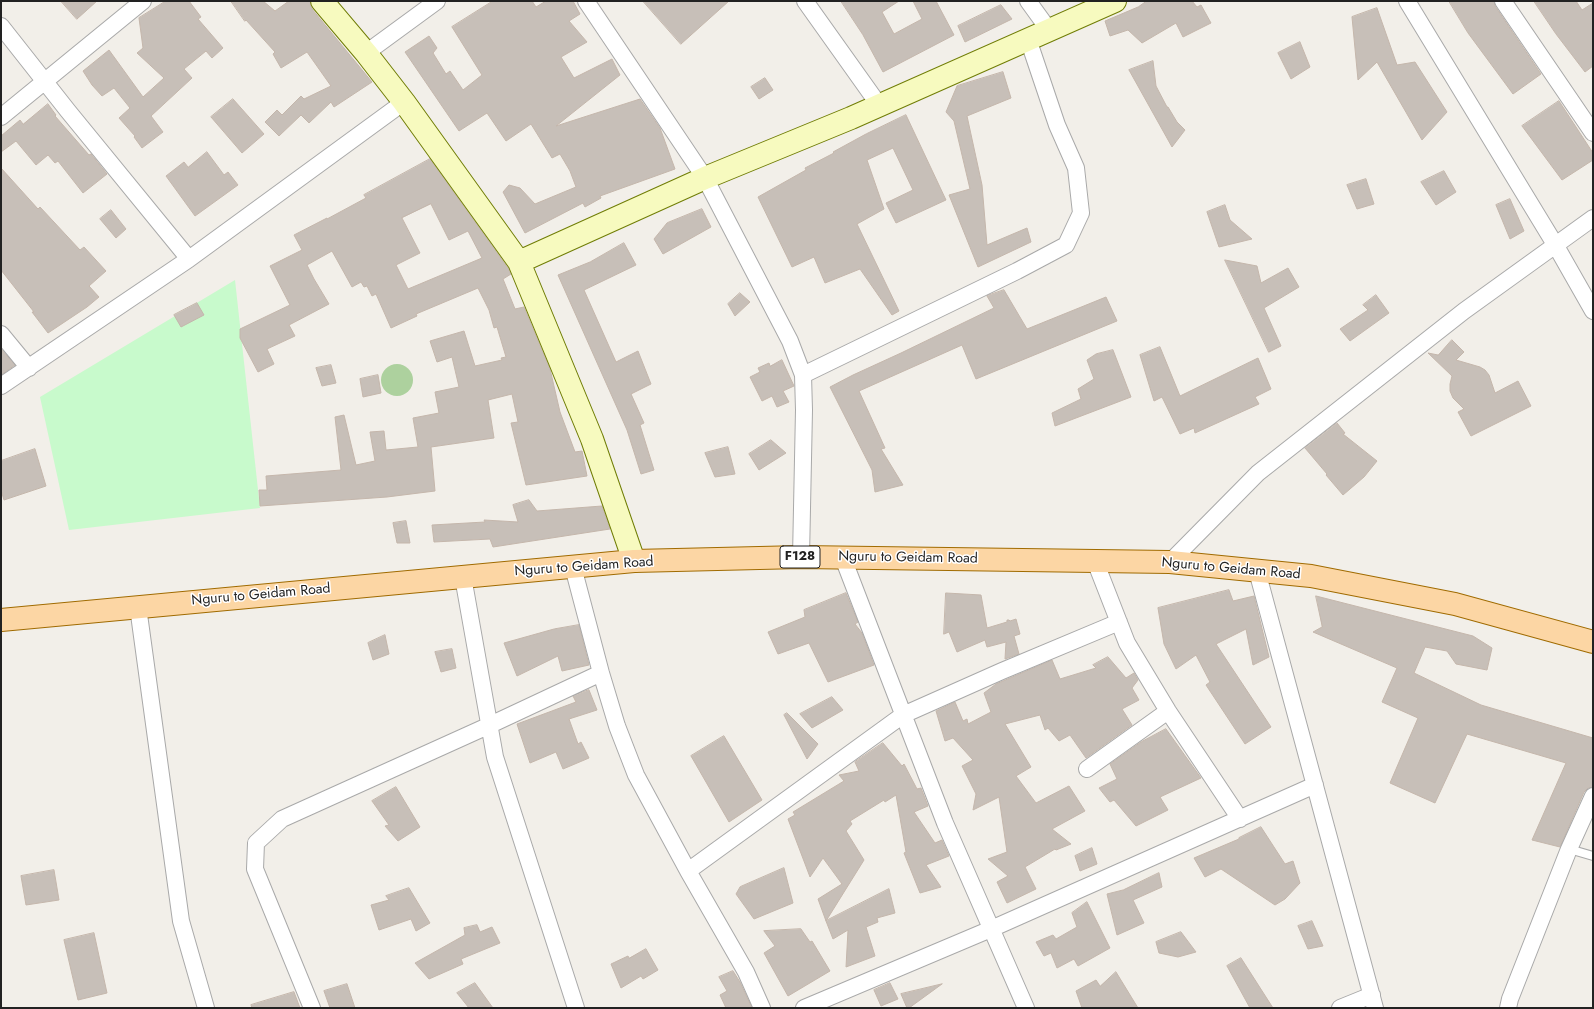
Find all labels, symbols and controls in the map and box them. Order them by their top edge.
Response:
road number: F128 [780,546,820,568]
street label: Nguru to Geidam Road [838,548,978,568]
street label: Nguru to Geidam Road [514,554,654,580]
street label: Nguru to Geidam Road [1161,555,1301,583]
street label: Nguru to Geidam Road [191,581,331,609]

